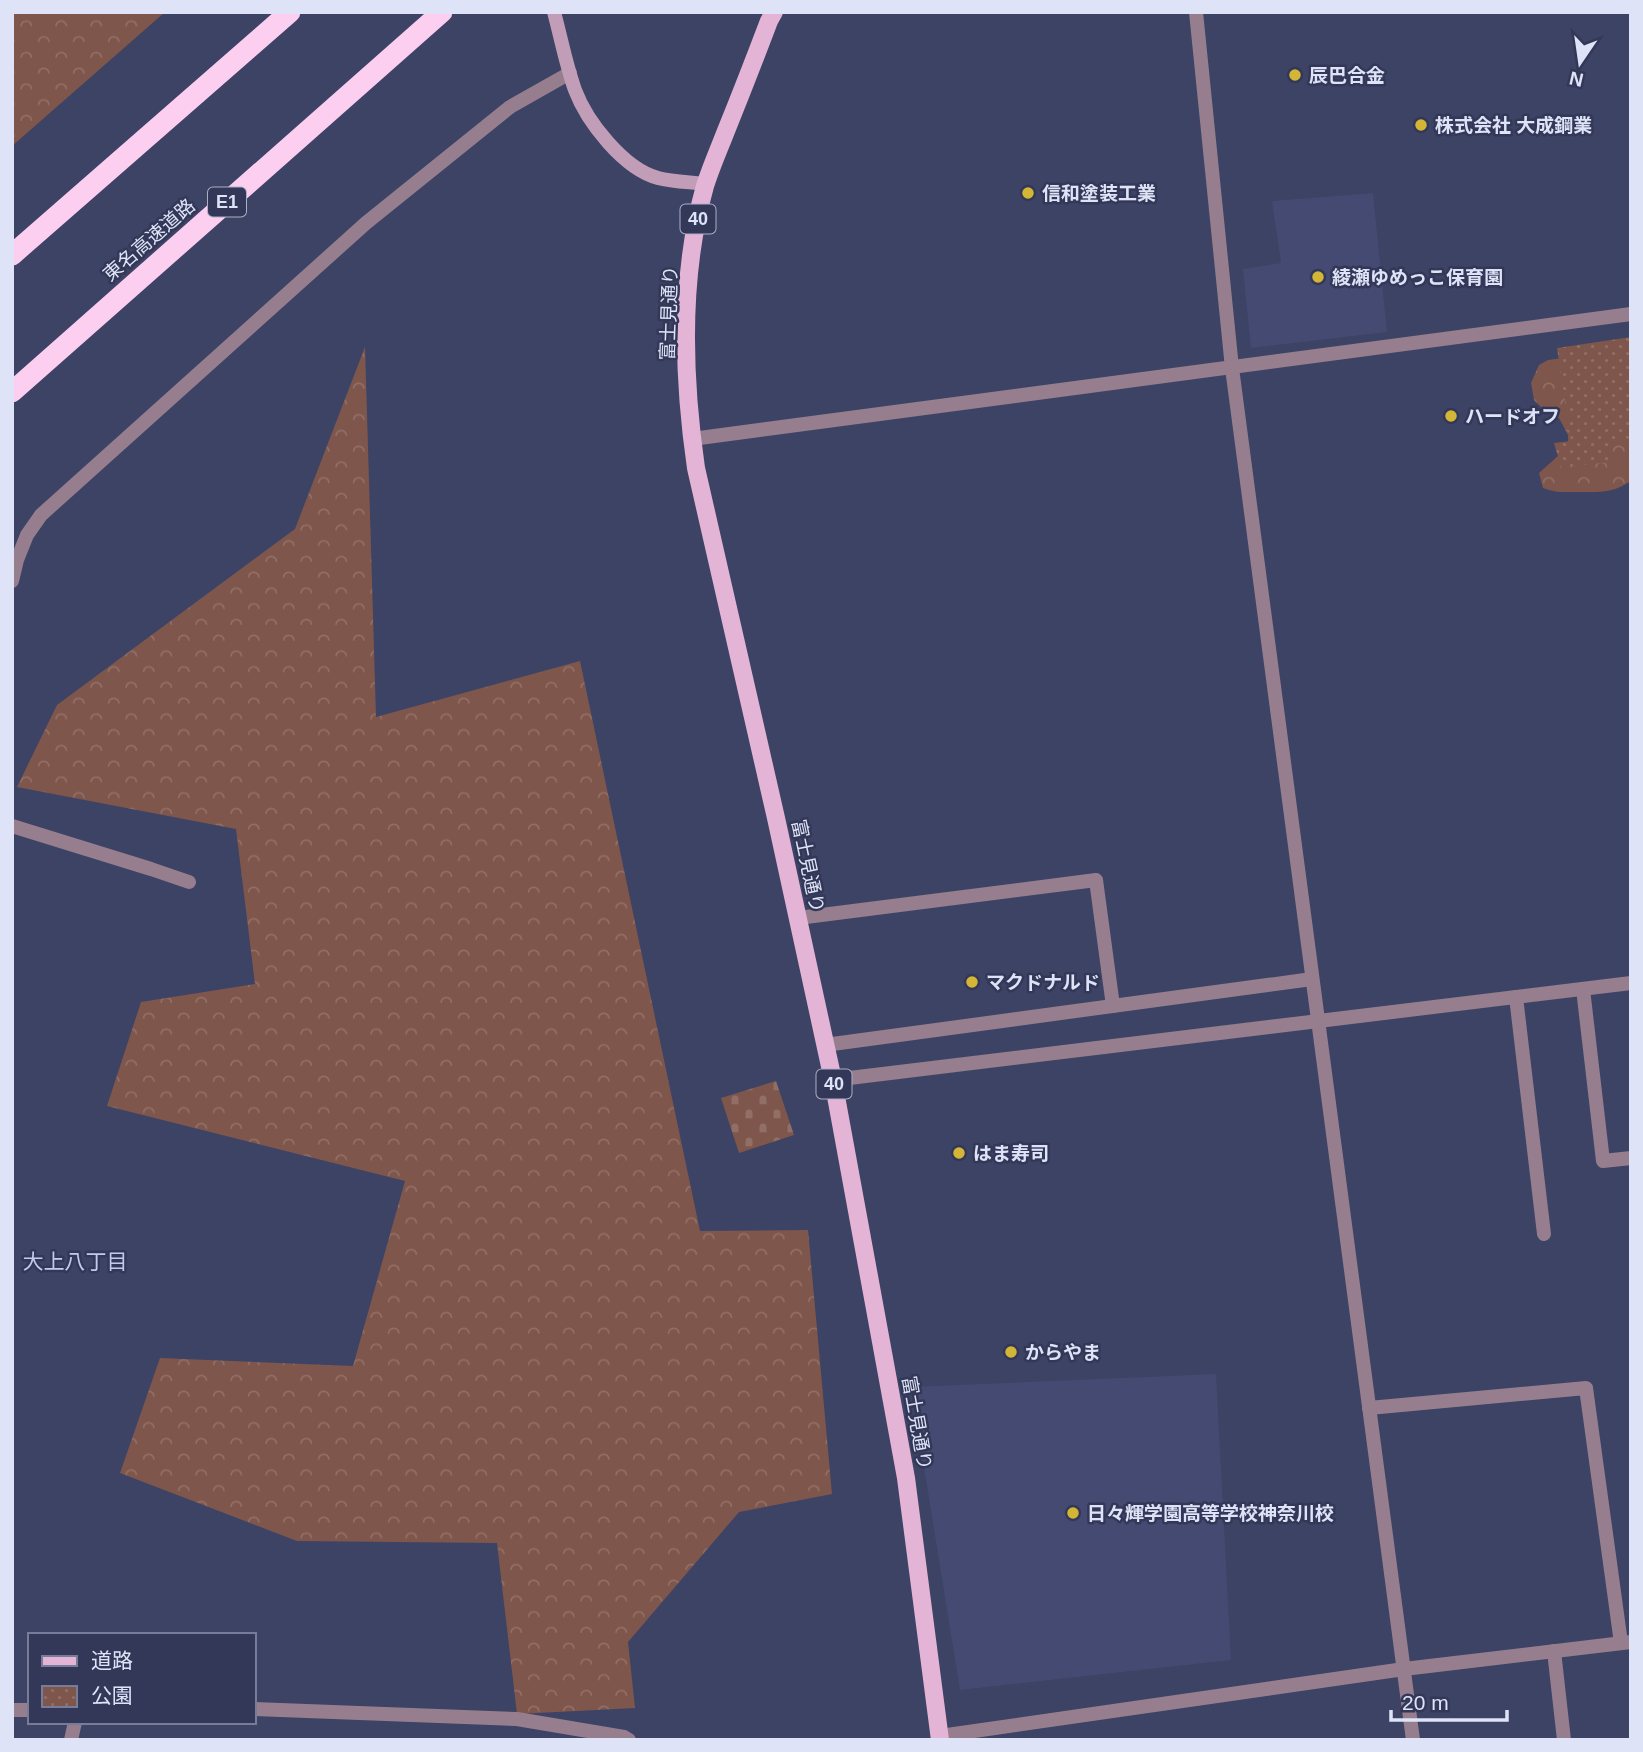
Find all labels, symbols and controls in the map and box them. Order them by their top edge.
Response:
north arrow [1545,28,1615,98]
place label: 辰巴合金 [1309,65,1385,86]
marker: 辰巴合金 [1287,67,1303,83]
text: N [1567,67,1585,91]
place label: 株式会社 大成鋼業 [1435,115,1592,136]
marker: 株式会社 大成鋼業 [1413,117,1429,133]
place label: 信和塗装工業 [1042,183,1156,204]
marker: 信和塗装工業 [1020,185,1036,201]
road number: E1 [208,188,246,216]
street label: 東名高速道路 [99,195,199,285]
road number: 40 [680,204,716,233]
street label: 富士見通り [657,265,681,361]
place label: 綾瀬ゆめっこ保育園 [1332,267,1503,288]
marker: 綾瀬ゆめっこ保育園 [1310,269,1326,285]
place label: ハードオフ [1465,406,1560,427]
marker: ハードオフ [1443,408,1459,424]
street label: 富士見通り [788,817,828,915]
place label: マクドナルド [986,972,1100,993]
marker: マクドナルド [964,974,980,990]
road number: 40 [816,1070,852,1098]
place label: はま寿司 [973,1143,1049,1164]
marker: はま寿司 [951,1145,967,1161]
district label: 大上八丁目 [23,1250,128,1273]
place label: からやま [1025,1342,1101,1363]
marker: からやま [1003,1344,1019,1360]
street label: 富士見通り [898,1374,936,1472]
place label: 日々輝学園高等学校神奈川校 [1087,1503,1334,1524]
marker: 日々輝学園高等学校神奈川校 [1065,1505,1081,1521]
legend [28,1633,256,1724]
text: 道路 [91,1649,133,1672]
scale bar [1391,1678,1506,1722]
text: 公園 [91,1684,133,1707]
text: 20 m [1402,1691,1449,1714]

